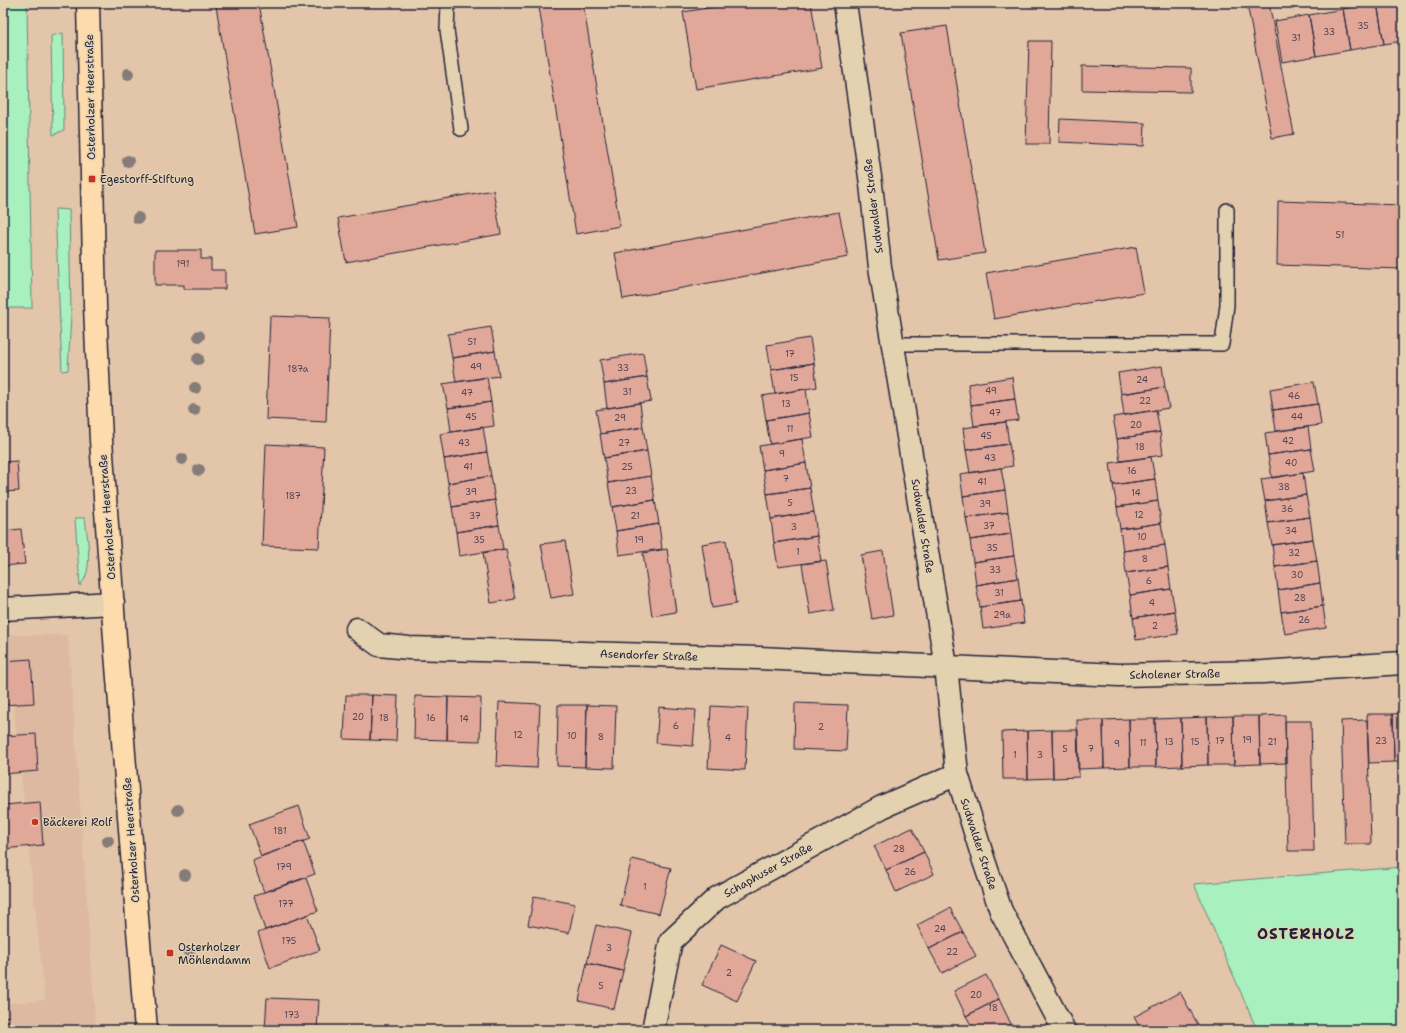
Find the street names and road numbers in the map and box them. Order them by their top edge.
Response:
street label: Osterholzer Heerstraße [82,34,99,160]
street label: Sudwalder Straße [860,158,887,254]
street label: Osterholzer Heerstraße [96,454,119,580]
street label: Sudwalder Straße [908,478,937,574]
street label: Asendorfer Straße [600,646,698,665]
street label: Scholener Straße [1129,666,1221,683]
street label: Osterholzer Heerstraße [120,777,143,903]
street label: Sudwalder Straße [957,796,1000,892]
street label: Schaphuser Straße [721,840,815,901]

